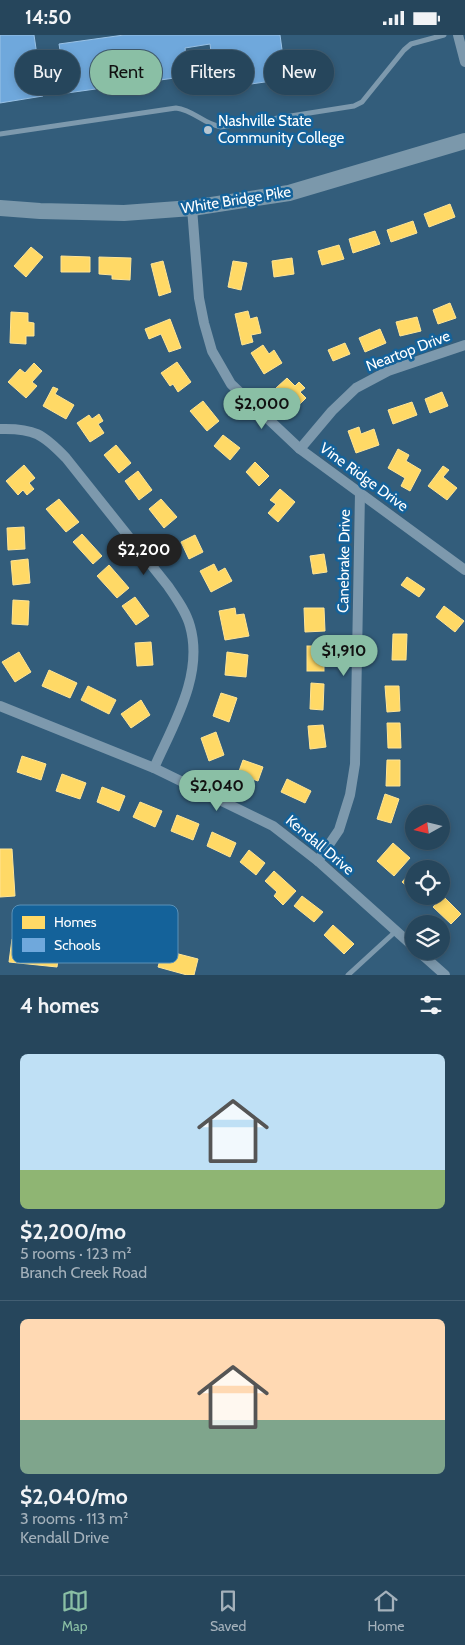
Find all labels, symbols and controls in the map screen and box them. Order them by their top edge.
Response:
text: 14:50 [25,6,72,29]
chip: Buy [15,50,80,95]
chip: Rent [90,50,162,95]
chip: Filters [172,50,254,95]
chip: New [264,50,334,95]
place label: Nashville State Community College [218,112,344,147]
marker: Nashville State Community College [202,124,214,136]
street label: White Bridge Pike [180,182,292,218]
street label: Neartop Drive [363,327,453,375]
pin: $2,000 [221,387,303,430]
text: $2,000 [234,394,290,413]
street label: Vine Ridge Drive [316,439,412,515]
street label: Canebrake Drive [334,509,354,613]
pin: $2,200 [103,533,185,576]
text: $2,200 [118,540,170,559]
pin: $1,910 [303,635,385,677]
text: $1,910 [322,641,366,660]
pin: $2,040 [176,769,258,812]
text: $2,040 [190,776,244,795]
north arrow [405,805,450,850]
map controls [405,805,450,960]
street label: Kendall Drive [282,811,358,879]
button: locate [405,860,450,905]
legend [12,905,178,963]
text: Homes [54,913,97,931]
button: layers [405,915,450,960]
text: Schools [54,936,101,954]
icon: filters [417,991,445,1019]
text: 4 homes [20,993,99,1018]
icon: home [188,1086,278,1176]
text: $2,200/mo [20,1219,126,1244]
text: 5 rooms · 123 m² [20,1244,132,1263]
text: Branch Creek Road [20,1263,147,1282]
icon: home [188,1352,278,1442]
text: $2,040/mo [20,1484,128,1509]
text: 3 rooms · 113 m² [20,1509,128,1528]
text: Kendall Drive [20,1528,109,1547]
tab: Map [61,1587,89,1635]
tab: Saved [210,1587,246,1635]
tab: Home [368,1587,404,1635]

